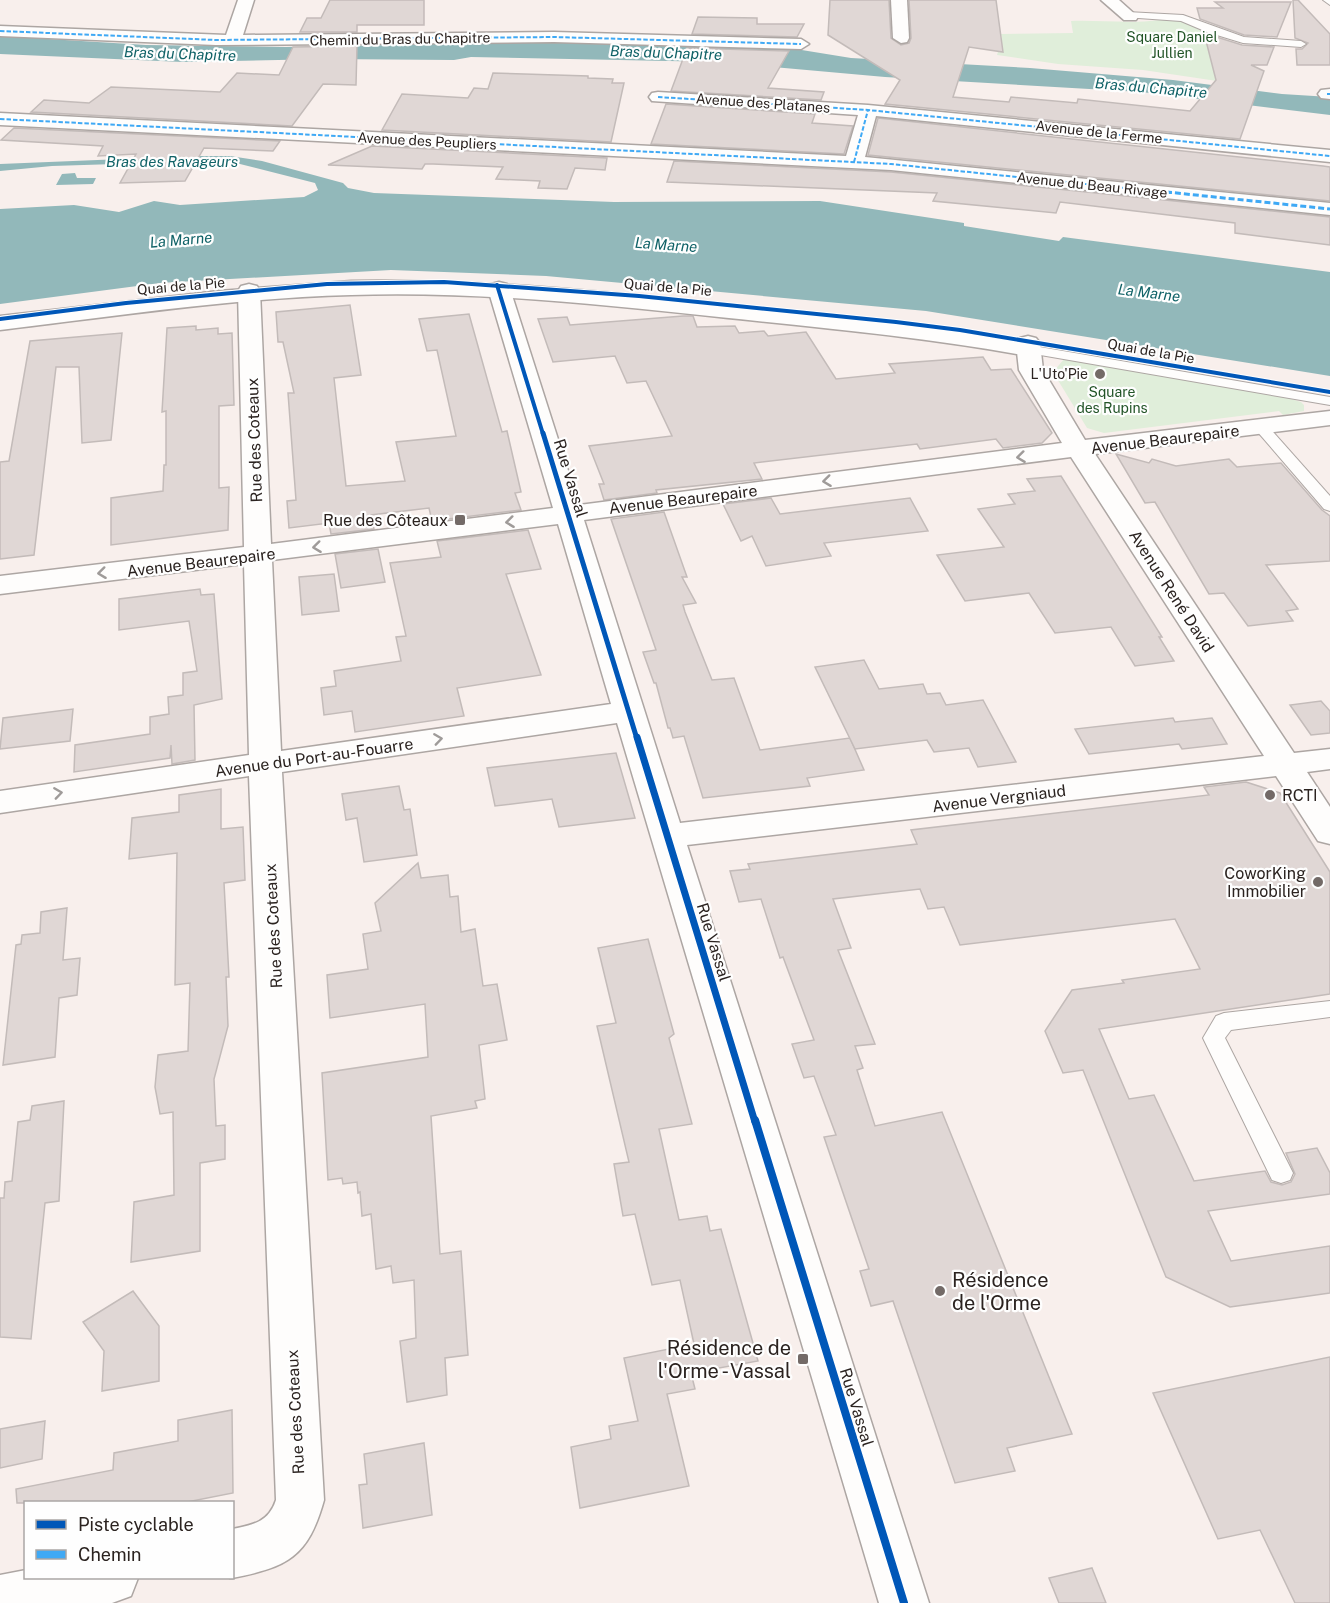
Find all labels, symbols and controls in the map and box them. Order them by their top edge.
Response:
street label: Chemin du Bras du Chapitre [309,29,491,49]
park label: Square Daniel Jullien [1126,29,1218,61]
water label: Bras du Chapitre [610,42,723,63]
water label: Bras du Chapitre [124,43,237,64]
water label: Bras du Chapitre [1094,74,1208,101]
street label: Avenue des Platanes [695,90,831,116]
street label: Avenue de la Ferme [1035,117,1163,147]
street label: Avenue des Peupliers [357,129,497,153]
water label: Bras des Ravageurs [106,153,238,170]
street label: Avenue du Beau Rivage [1016,169,1168,201]
water label: La Marne [149,228,213,251]
water label: La Marne [634,234,698,255]
street label: Quai de la Pie [136,274,226,298]
street label: Quai de la Pie [623,275,713,299]
water label: La Marne [1117,280,1181,305]
street label: Quai de la Pie [1106,335,1196,367]
place label: L'Uto'Pie [1030,366,1088,382]
marker: L'Uto'Pie [1093,367,1107,381]
street label: Rue des Coteaux [243,377,266,503]
park label: Square des Rupins [1076,384,1148,416]
street label: Avenue Beaurepaire [1090,421,1240,458]
street label: Rue Vassal [550,437,592,520]
one-way arrow [1016,451,1025,463]
one-way arrow [823,474,832,487]
street label: Avenue Beaurepaire [608,481,758,518]
place label: Rue des Côteaux [323,511,448,530]
marker: Rue des Côteaux [453,513,467,527]
one-way arrow [505,516,515,528]
street label: Avenue René David [1125,527,1218,656]
one-way arrow [312,541,321,553]
street label: Avenue Beaurepaire [126,544,276,581]
one-way arrow [98,567,107,579]
one-way arrow [433,733,443,745]
street label: Avenue du Port-au-Fouarre [214,734,415,781]
street label: Avenue Vergniaud [931,781,1067,816]
place label: RCTI [1282,786,1317,805]
one-way arrow [53,788,63,800]
marker: RCTI [1263,788,1277,802]
street label: Rue des Coteaux [261,863,286,989]
place label: CoworKing Immobilier [1224,864,1306,901]
marker: CoworKing Immobilier [1311,875,1325,889]
street label: Rue Vassal [693,901,735,984]
place label: Résidence de l'Orme [952,1268,1048,1315]
marker: Résidence de l'Orme [933,1284,947,1298]
place label: Résidence de l'Orme - Vassal [658,1336,791,1383]
street label: Rue des Coteaux [283,1349,308,1475]
marker: Résidence de l'Orme - Vassal [796,1352,810,1366]
street label: Rue Vassal [836,1366,878,1449]
legend [24,1501,234,1579]
text: Piste cyclable [78,1514,194,1535]
text: Chemin [78,1544,142,1565]

